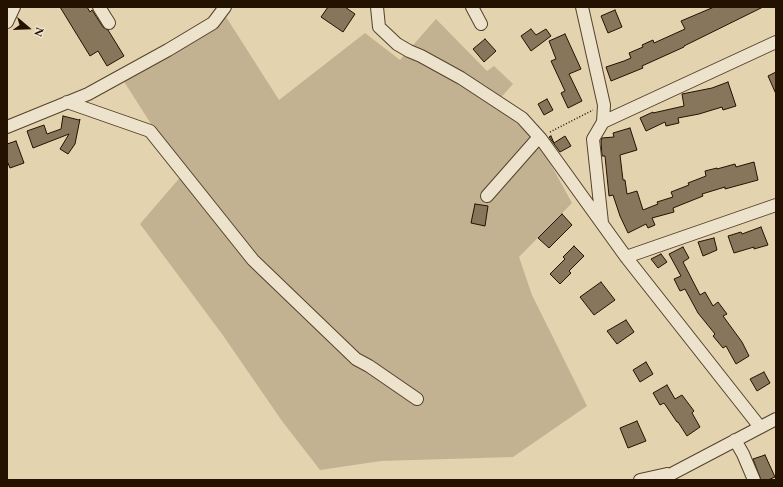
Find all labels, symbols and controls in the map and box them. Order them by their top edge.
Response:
north arrow [8,8,48,48]
text: N [31,25,47,38]

